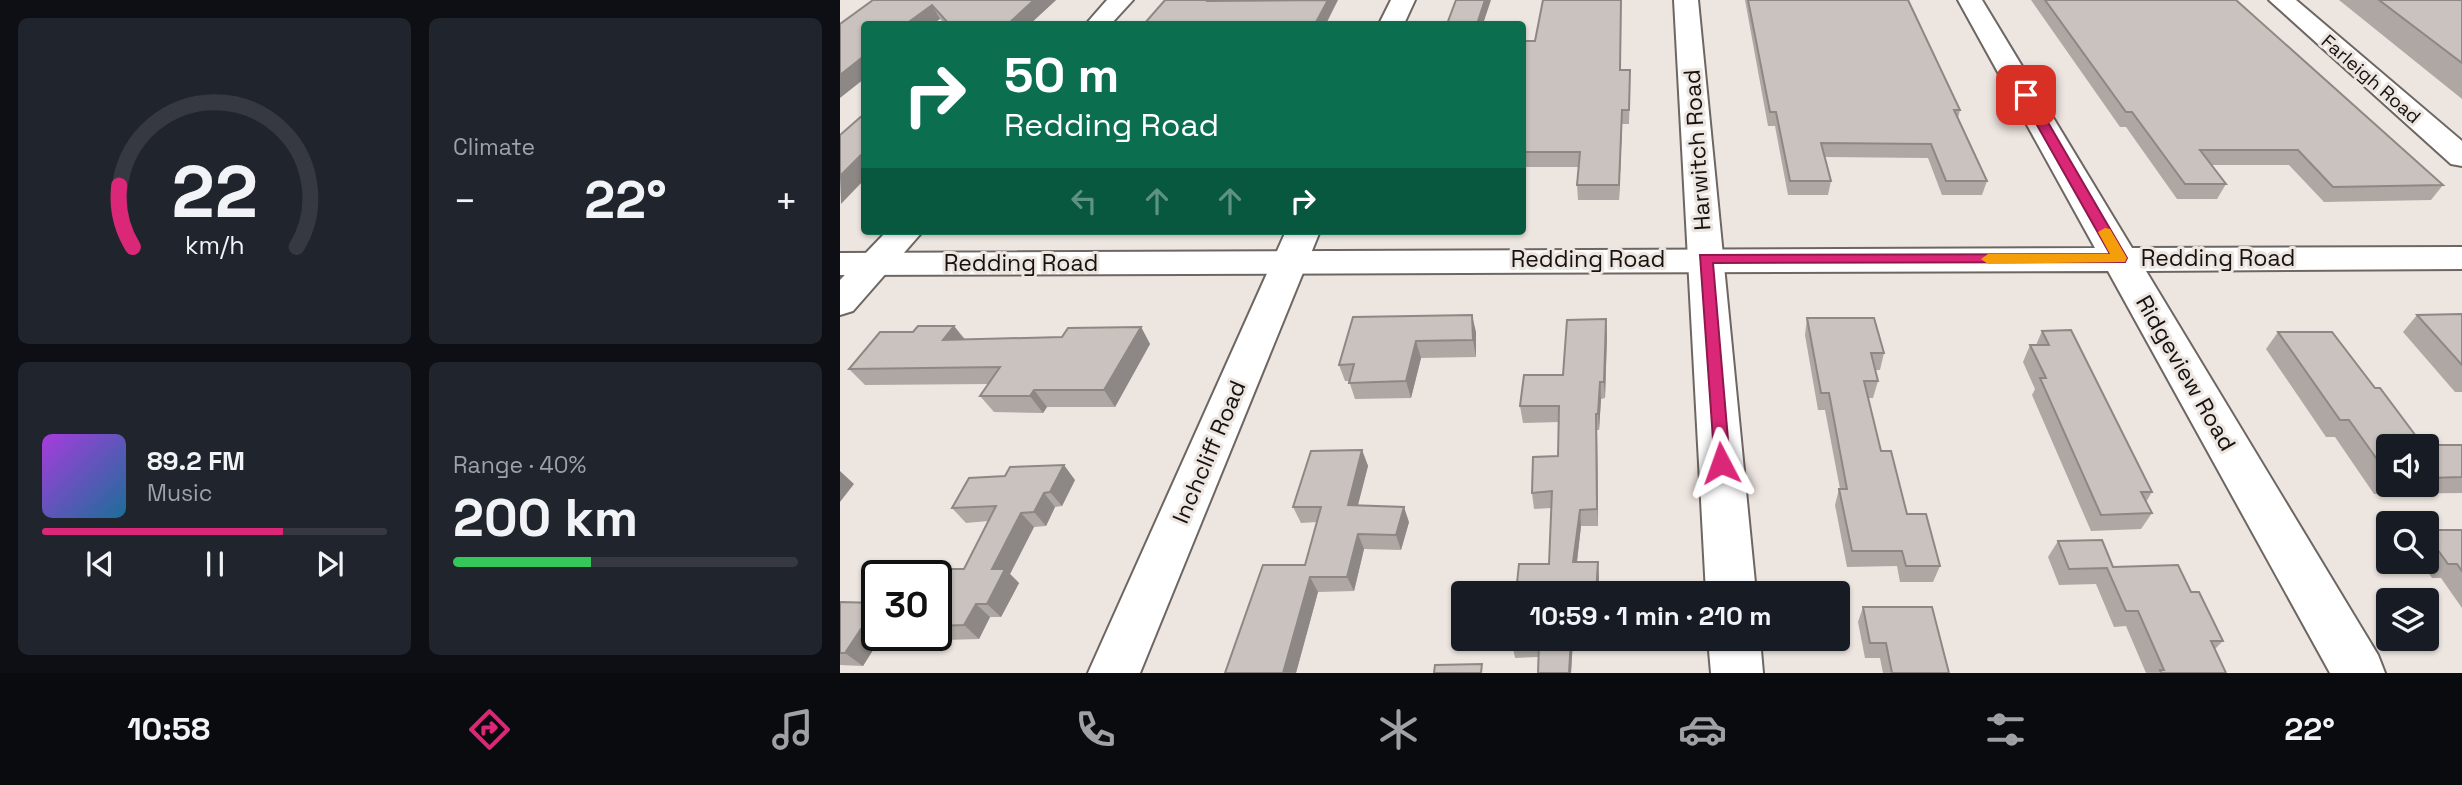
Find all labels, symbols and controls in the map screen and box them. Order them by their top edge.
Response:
street label: Farleigh Road [2316,29,2426,129]
text: 50 m [1004,44,1119,106]
icon: right [889,49,980,140]
pin [1996,65,2056,125]
street label: Harwitch Road [1676,68,1718,232]
icon: arrive [2007,76,2045,114]
text: Redding Road [1004,105,1219,145]
text: Climate [453,132,535,162]
text: 22 [171,145,258,238]
text: 22° [584,167,667,233]
text: − [453,177,477,225]
text: + [774,177,798,225]
icon: left [1065,182,1103,220]
icon: ahead [1138,182,1176,220]
icon: ahead [1211,182,1249,220]
icon: right [1284,182,1322,220]
text: km/h [185,229,244,261]
street label: Redding Road [2141,243,2295,273]
street label: Redding Road [1511,244,1665,274]
street label: Redding Road [944,248,1098,278]
street label: Ridgeview Road [2129,290,2243,456]
street label: Inchcliff Road [1165,376,1253,528]
position arrow [1684,426,1758,500]
map controls [2376,434,2439,651]
button: sound [2376,434,2439,497]
text: 89.2 FM [147,444,245,478]
text: Range · 40% [453,450,586,480]
text: Music [147,478,212,508]
text: 200 km [453,485,638,551]
button: search [2376,511,2439,574]
icon: previous [81,545,119,583]
icon: pause [196,545,234,583]
icon: next [311,545,349,583]
speed limit sign: 30 [861,560,952,651]
button: layers [2376,588,2439,651]
text: 10:59 · 1 min · 210 m [1529,599,1772,633]
icon: directions [465,705,514,754]
icon: music [768,705,817,754]
icon: phone [1071,705,1120,754]
icon: climate [1374,705,1423,754]
icon: car [1678,705,1727,754]
icon: filters [1981,705,2030,754]
text: 10:58 [127,709,210,749]
text: 22° [2284,709,2335,749]

